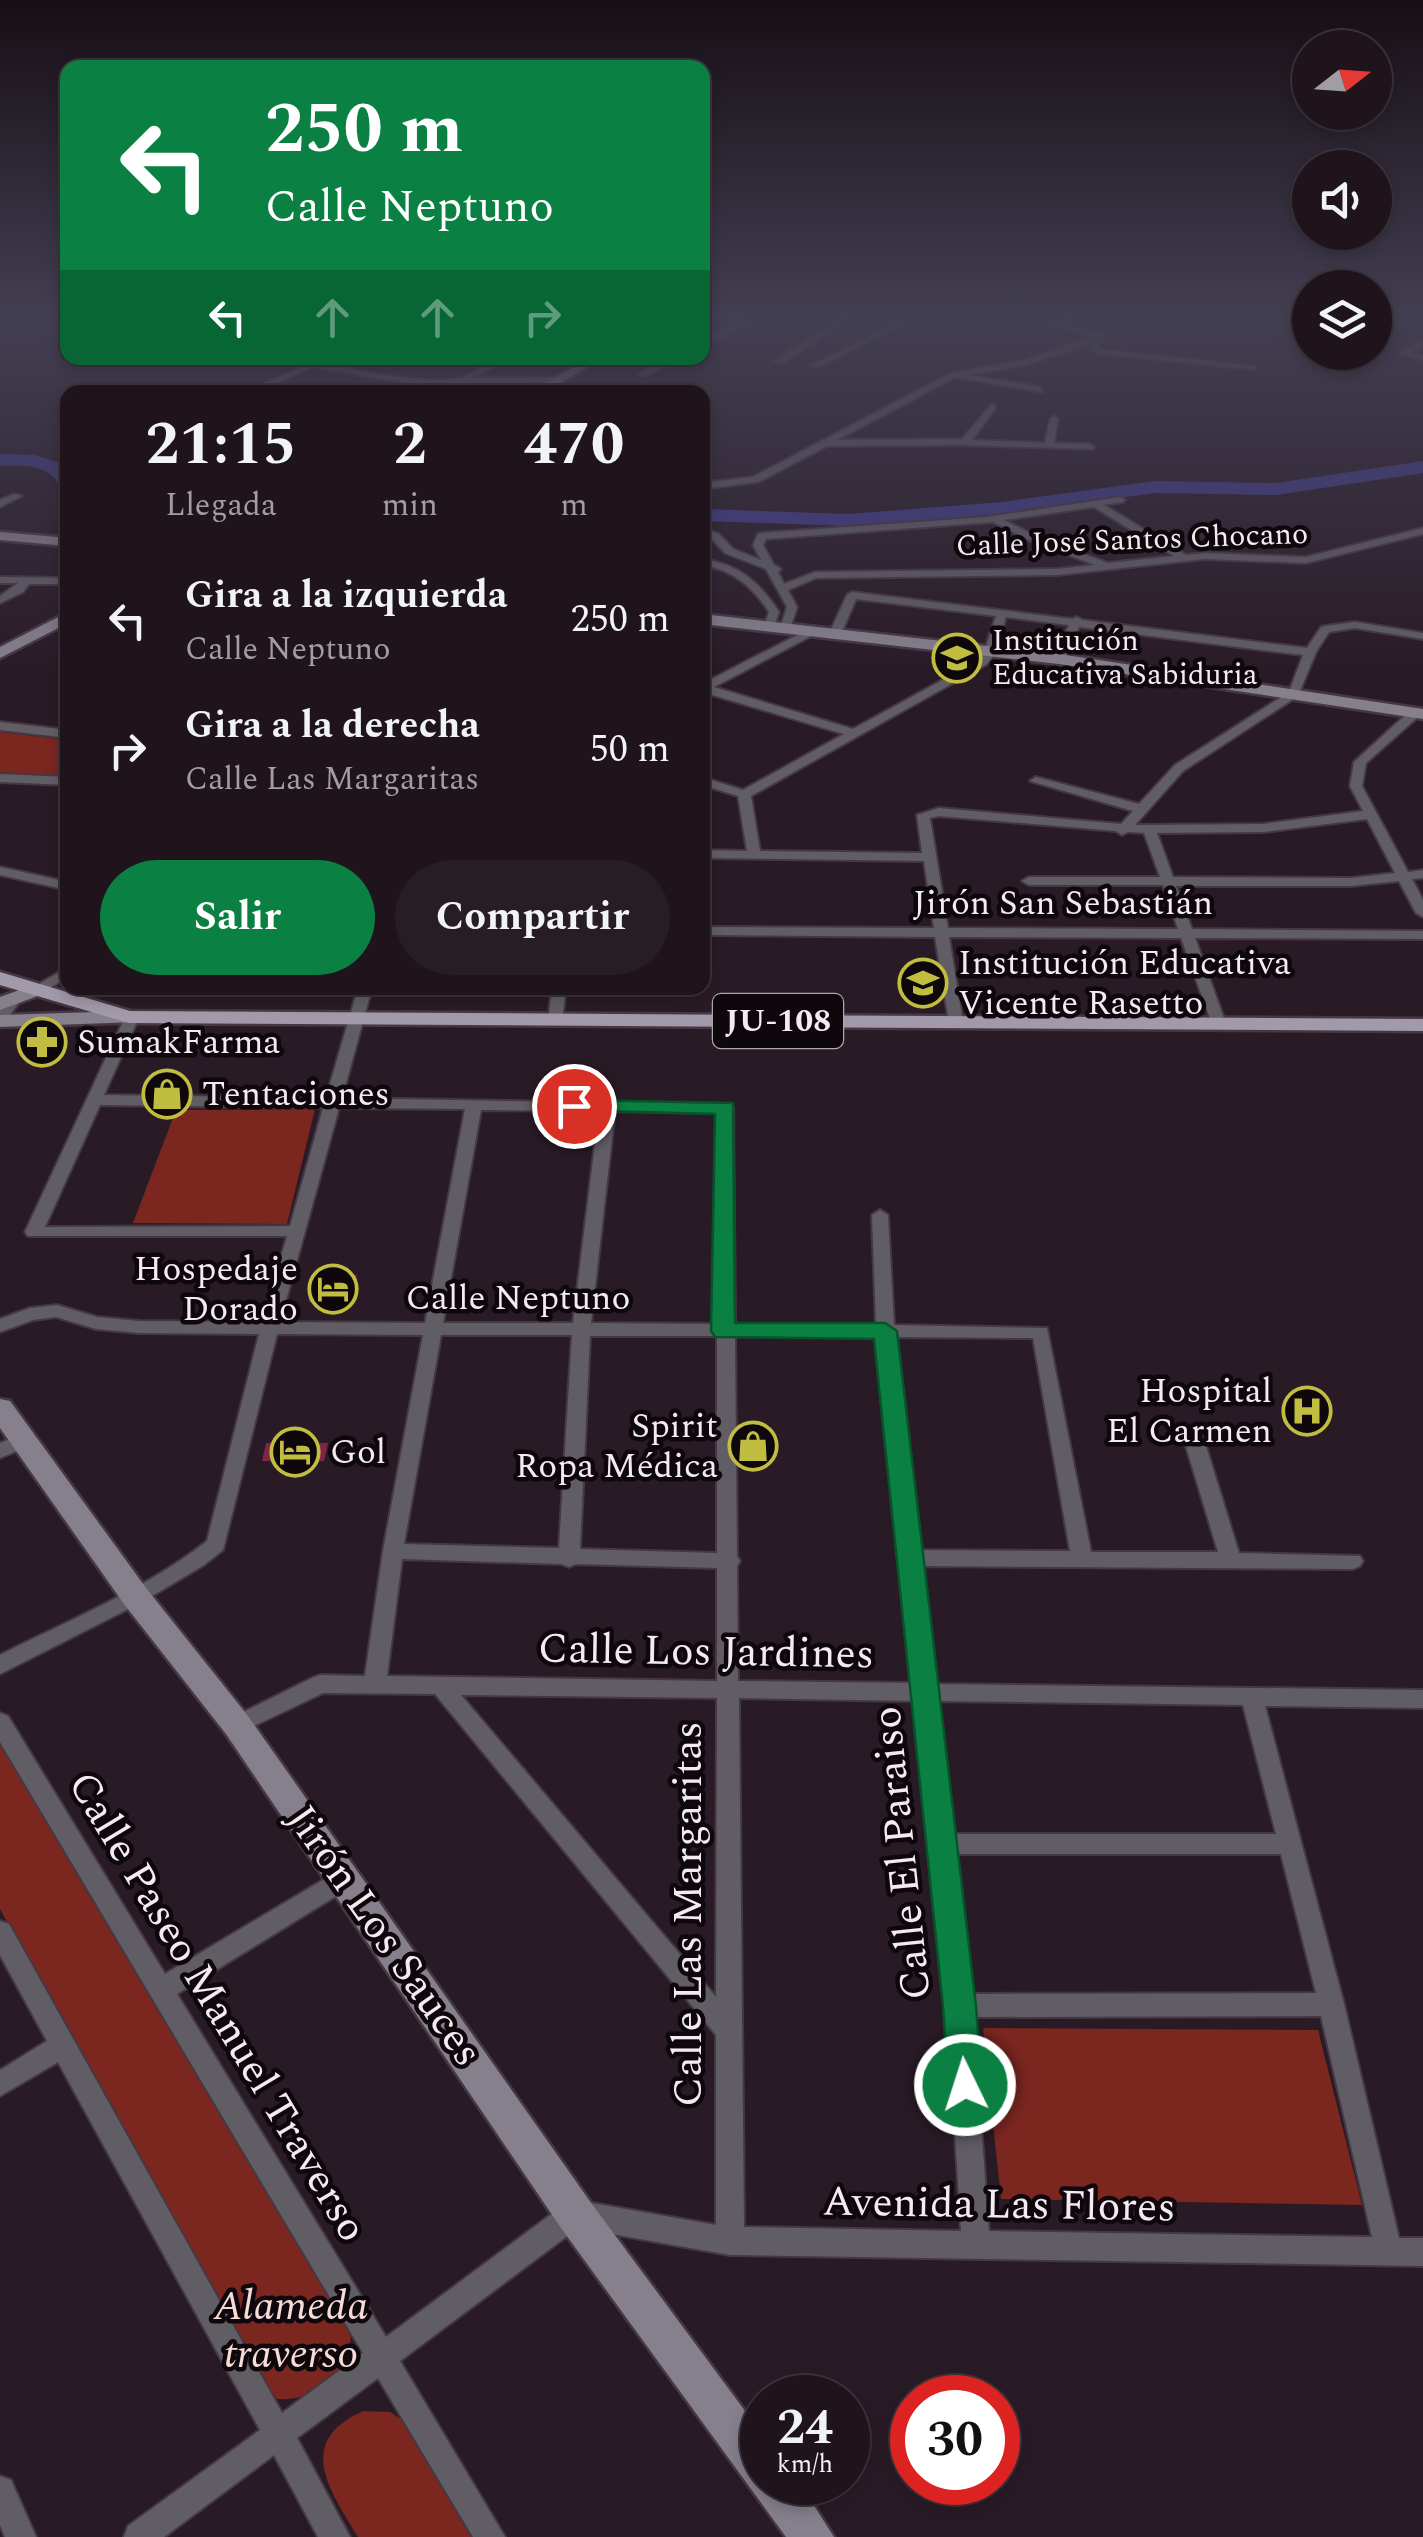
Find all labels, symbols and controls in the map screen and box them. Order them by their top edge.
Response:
north arrow [1292,30,1392,130]
map controls [1292,30,1392,370]
text: 250 m [265,77,463,183]
icon: left [100,100,230,230]
button: sound [1292,150,1392,250]
text: Calle Neptuno [265,173,554,242]
button: layers [1292,270,1392,370]
icon: left [200,290,255,345]
icon: ahead [305,290,360,345]
icon: ahead [410,290,465,345]
icon: right [515,290,570,345]
text: 21:15 [146,399,296,491]
text: 2 [393,399,427,491]
text: 470 [523,399,624,491]
text: Llegada [165,481,277,530]
text: min [382,481,438,530]
text: m [560,481,588,530]
street label: Calle José Santos Chocano [955,511,1309,569]
text: Gira a la izquierda [185,567,507,625]
text: 250 m [571,591,670,649]
icon: left [100,593,155,648]
place label: Institución Educativa Sabiduria [992,618,1258,698]
text: Calle Neptuno [185,625,390,674]
school or university icon: Institución Educativa Sabiduria [931,632,983,684]
text: Gira a la derecha [185,697,480,755]
text: 50 m [590,721,670,779]
icon: right [100,723,155,778]
text: Calle Las Margaritas [185,755,479,804]
button: Salir [100,860,375,975]
button: Compartir [395,860,670,975]
street label: Jirón San Sebastián [913,877,1213,930]
place label: Institución Educativa Vicente Rasetto [958,937,1291,1030]
school or university icon: Institución Educativa Vicente Rasetto [897,957,949,1009]
road number: JU-108 [713,994,843,1048]
pharmacy icon: SumakFarma [16,1016,68,1068]
place label: SumakFarma [77,1016,280,1069]
pin [532,1064,617,1149]
shop icon: Tentaciones [141,1068,193,1120]
place label: Tentaciones [202,1068,390,1121]
icon: arrive [547,1079,602,1134]
place label: Hospedaje Dorado [134,1243,298,1336]
hotel icon: Hospedaje Dorado [307,1263,359,1315]
street label: Calle Neptuno [406,1272,630,1325]
place label: Hospital El Carmen [1106,1365,1272,1458]
hospital icon: Hospital El Carmen [1281,1385,1333,1437]
place label: Spirit Ropa Médica [515,1400,718,1493]
shop icon: Spirit Ropa Médica [727,1420,779,1472]
hotel icon: Gol [269,1426,321,1478]
place label: Gol [330,1426,386,1479]
street label: Calle Los Jardines [537,1618,875,1686]
street label: Calle El Paraiso [855,1703,949,2003]
street label: Calle Las Margaritas [657,1721,720,2107]
street label: Calle Paseo Manuel Traverso [51,1760,383,2254]
street label: Jirón Los Sauces [270,1792,498,2080]
position arrow [913,2033,1017,2137]
street label: Avenida Las Flores [822,2170,1176,2240]
park label: Alameda traverso [213,2275,368,2386]
speed limit sign: 30 [890,2375,1020,2505]
text: 24 [777,2390,833,2466]
text: km/h [777,2446,833,2484]

